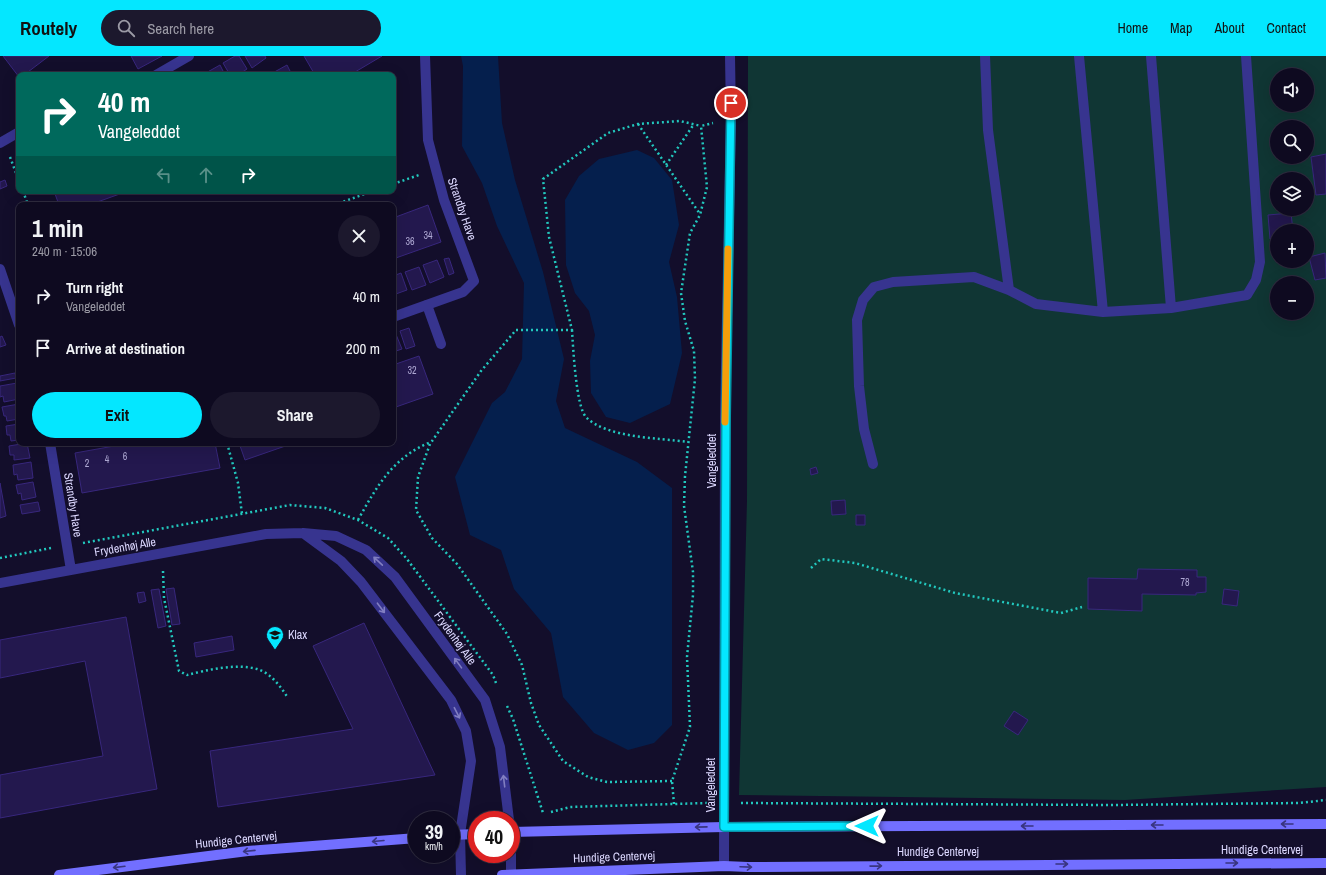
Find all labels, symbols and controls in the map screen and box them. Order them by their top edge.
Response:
search box [101,10,381,46]
text: Routely [20,15,77,41]
icon: search [115,17,137,39]
text: Search here [147,18,214,39]
text: Home [1117,19,1148,37]
text: Map [1170,19,1192,37]
text: About [1214,19,1244,37]
text: Contact [1266,19,1306,37]
map controls [1270,68,1314,320]
button: sound [1270,68,1314,112]
text: 40 m [98,83,150,121]
pin [714,86,748,120]
icon: right [32,88,84,140]
icon: arrive [720,92,742,114]
text: Vangeleddet [98,119,180,144]
button: search [1270,120,1314,164]
icon: left [153,164,175,186]
icon: ahead [195,164,217,186]
icon: right [237,164,259,186]
button: layers [1270,172,1314,216]
street label: Strandby Have [444,176,480,242]
text: 1 min [32,212,83,244]
button: close [338,215,380,257]
button: + [1270,224,1314,268]
house number: 34 [423,229,433,242]
house number: 36 [405,235,415,248]
text: 240 m · 15:06 [32,243,97,260]
button: − [1270,276,1314,320]
text: Turn right [66,277,123,298]
icon: right [32,285,54,307]
text: 40 m [353,286,380,307]
text: Vangeleddet [66,298,125,315]
icon: arrive [32,337,54,359]
text: Arrive at destination [66,338,185,359]
text: 200 m [346,338,380,359]
house number: 32 [407,364,417,377]
button: Exit [32,392,202,438]
button: Share [210,392,380,438]
street label: Vangeleddet [704,433,720,488]
house number: 6 [123,450,128,463]
house number: 4 [105,453,110,466]
house number: 2 [85,457,90,470]
street label: Strandby Have [60,472,86,538]
street label: Frydenhøj Alle [93,534,157,560]
one-way arrow [373,556,383,565]
house number: 78 [1180,576,1190,589]
one-way arrow [377,602,385,613]
street label: Frydenhøj Alle [430,608,480,668]
school or university icon: Klax [265,625,285,650]
place label: Klax [288,627,307,643]
one-way arrow [453,657,462,668]
one-way arrow [454,707,461,719]
street label: Vangeleddet [703,757,719,812]
one-way arrow [500,775,508,788]
position arrow [846,805,888,847]
speed limit sign: 40 [468,811,520,863]
text: 39 [425,818,443,845]
one-way arrow [1281,820,1294,828]
one-way arrow [1151,821,1164,829]
one-way arrow [1021,822,1034,830]
one-way arrow [695,824,708,831]
street label: Hundige Centervej [194,828,278,852]
one-way arrow [372,837,385,844]
text: km/h [425,840,443,853]
street label: Hundige Centervej [1221,842,1303,858]
street label: Hundige Centervej [897,844,979,860]
one-way arrow [243,848,256,855]
street label: Hundige Centervej [573,848,655,866]
one-way arrow [1225,859,1238,867]
one-way arrow [1055,860,1068,868]
one-way arrow [869,862,882,870]
one-way arrow [113,863,126,871]
one-way arrow [739,863,752,871]

